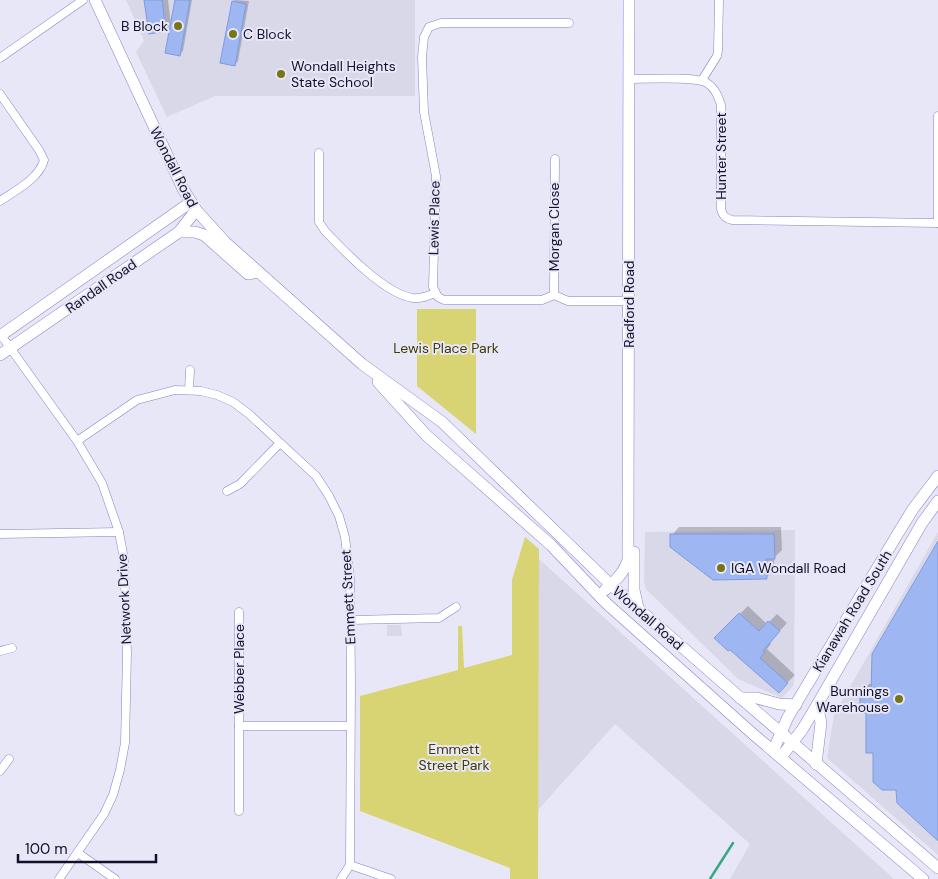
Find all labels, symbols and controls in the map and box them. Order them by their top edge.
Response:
place label: B Block [121,17,168,35]
marker: B Block [172,20,184,32]
place label: C Block [243,25,292,43]
marker: C Block [227,28,239,40]
place label: Wondall Heights State School [291,57,396,91]
marker: Wondall Heights State School [275,68,287,80]
street label: Hunter Street [712,112,730,200]
street label: Wondall Road [146,124,202,210]
street label: Lewis Place [424,181,444,255]
street label: Morgan Close [545,183,563,271]
street label: Randall Road [62,255,140,317]
street label: Radford Road [620,260,638,348]
park label: Lewis Place Park [393,339,499,357]
street label: Kianawah Road South [809,547,895,675]
street label: Emmett Street [337,549,359,645]
street label: Network Drive [113,553,135,645]
place label: IGA Wondall Road [731,559,846,577]
marker: IGA Wondall Road [715,562,727,574]
street label: Wondall Road [609,582,687,654]
street label: Webber Place [230,624,248,714]
place label: Bunnings Warehouse [816,682,889,716]
marker: Bunnings Warehouse [893,693,905,705]
park label: Emmett Street Park [418,740,490,774]
scale bar [18,832,155,864]
text: 100 m [25,839,68,859]

